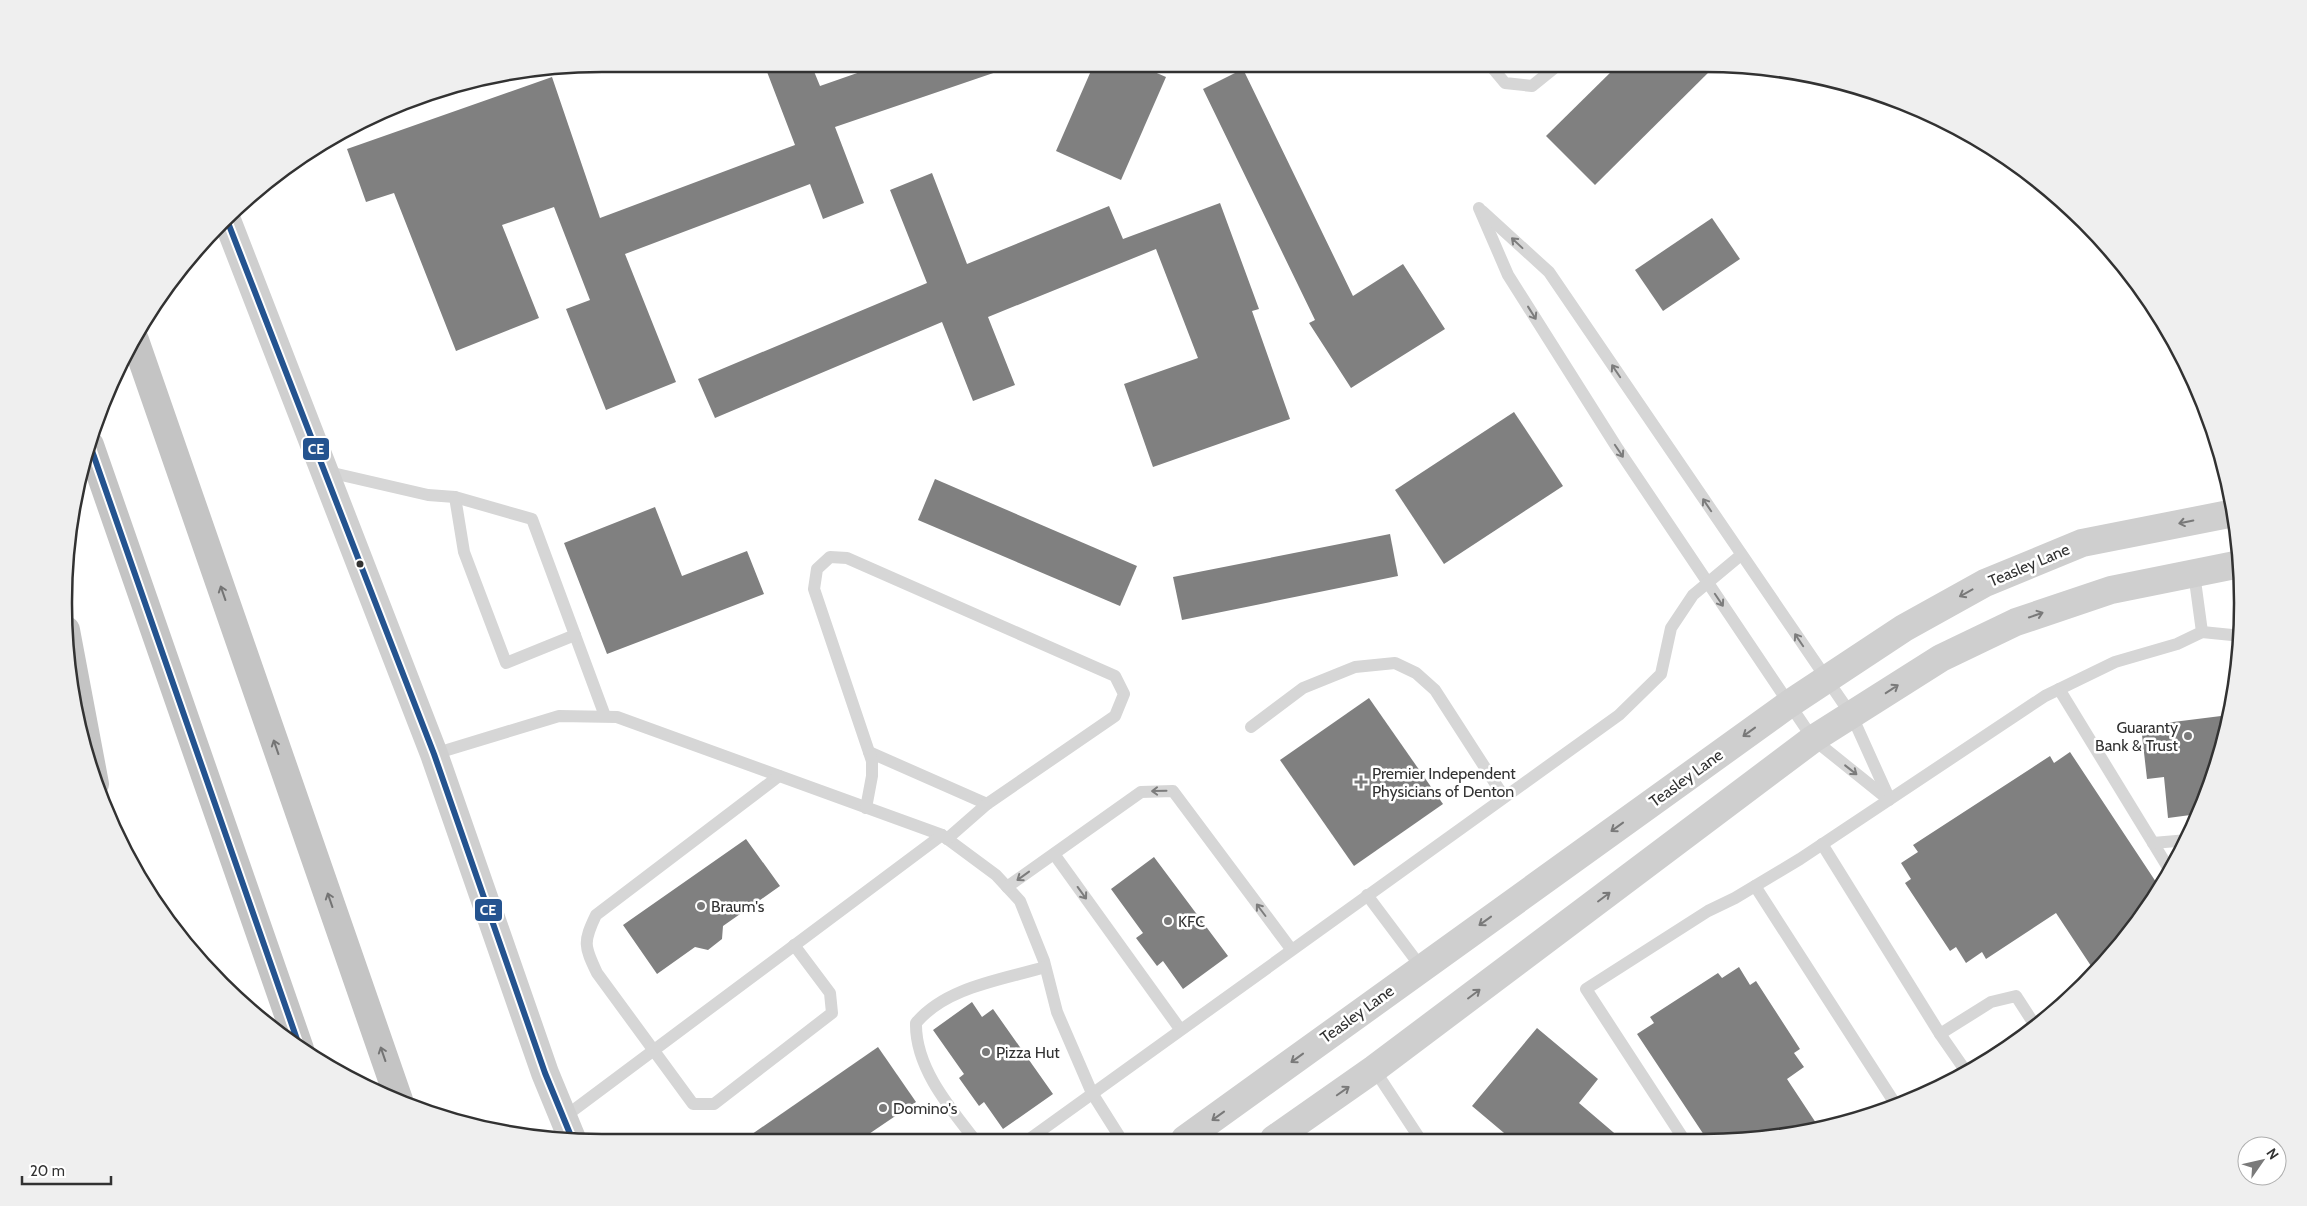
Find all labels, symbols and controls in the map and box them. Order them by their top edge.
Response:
one-way arrow [1511,237,1524,249]
one-way arrow [1528,306,1538,320]
one-way arrow [1611,364,1621,378]
line badge: CE [302,437,330,461]
text: CE [308,440,324,458]
one-way arrow [1614,444,1624,458]
one-way arrow [1702,499,1712,513]
one-way arrow [2179,517,2195,527]
street label: Teasley Lane [1986,539,2072,591]
unlabelled marker [355,559,365,569]
one-way arrow [218,586,227,601]
one-way arrow [1960,589,1974,599]
one-way arrow [1714,593,1724,607]
one-way arrow [2028,610,2044,619]
one-way arrow [1794,633,1804,647]
one-way arrow [1885,684,1899,694]
place label: Guaranty Bank & Trust [2095,718,2179,755]
one-way arrow [1742,727,1756,737]
marker: Guaranty Bank & Trust [2182,730,2194,742]
one-way arrow [271,739,280,755]
street label: Teasley Lane [1646,745,1726,811]
place label: Premier Independent Physicians of Denton [1372,764,1516,801]
one-way arrow [1844,764,1857,775]
marker: Premier Independent Physicians of Denton [1354,775,1368,789]
one-way arrow [1151,787,1167,796]
one-way arrow [1610,822,1624,832]
one-way arrow [1016,871,1030,881]
one-way arrow [1077,886,1087,900]
one-way arrow [1597,891,1610,902]
one-way arrow [325,893,334,908]
place label: Braum's [711,897,765,916]
line badge: CE [474,898,503,922]
marker: Braum's [695,900,707,912]
text: CE [480,901,496,919]
one-way arrow [1256,904,1267,917]
place label: KFC [1178,912,1205,931]
marker: KFC [1162,915,1174,927]
one-way arrow [1478,916,1492,926]
street label: Teasley Lane [1317,981,1397,1047]
one-way arrow [1467,989,1480,1000]
place label: Pizza Hut [996,1043,1060,1062]
one-way arrow [378,1046,387,1062]
marker: Pizza Hut [980,1046,992,1058]
one-way arrow [1290,1053,1304,1063]
one-way arrow [1336,1086,1350,1096]
place label: Domino's [893,1099,958,1118]
marker: Domino's [877,1102,889,1114]
one-way arrow [1211,1111,1225,1121]
north arrow [2237,1136,2287,1186]
text: N [2263,1145,2283,1163]
scale bar [22,1154,111,1186]
text: 20 m [30,1162,65,1180]

